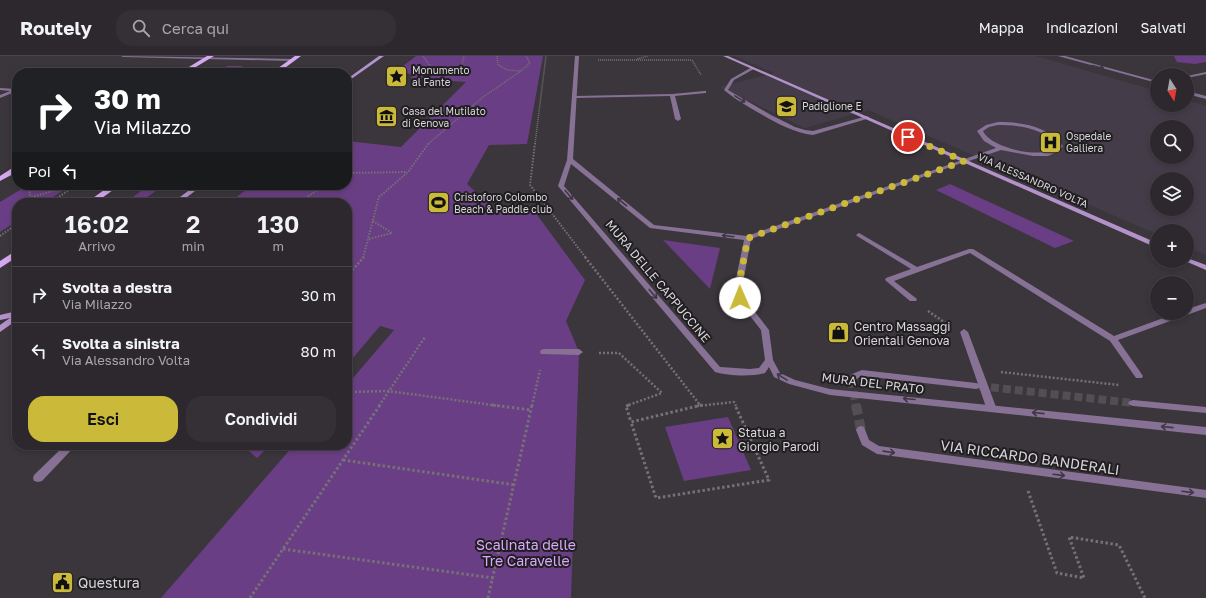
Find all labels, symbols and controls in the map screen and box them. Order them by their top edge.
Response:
search box [116,10,396,46]
text: Routely [20,16,92,39]
icon: search [130,17,152,39]
text: Cerca qui [162,19,229,37]
text: Mappa [979,19,1024,36]
text: Indicazioni [1046,19,1118,36]
text: Salvati [1140,19,1186,36]
place icon: Monumento al Fante [384,63,410,89]
one-way arrow [1091,63,1104,71]
place label: Monumento al Fante [412,64,470,88]
north arrow [1150,68,1194,112]
map controls [1150,68,1194,320]
text: 30 m [94,82,161,115]
icon: right [28,84,80,136]
school or university icon: Padiglione E [774,93,800,119]
one-way arrow [734,96,746,104]
place label: Padiglione E [802,100,862,112]
museum icon: Casa del Mutilato di Genova [373,104,399,130]
place label: Casa del Mutilato di Genova [402,105,486,129]
text: Via Milazzo [94,116,191,138]
pin [891,120,925,154]
button: search [1150,120,1194,164]
icon: arrive [897,126,919,148]
hospital icon: Ospedale Galliera [1037,129,1063,155]
place label: Ospedale Galliera [1066,130,1112,154]
street label: VIA ALESSANDRO VOLTA [976,150,1090,210]
icon: left [59,160,81,182]
text: Poi [28,162,51,180]
button: layers [1150,172,1194,216]
sports icon: Cristoforo Colombo Beach & Paddle club [426,190,452,216]
one-way arrow [564,190,574,200]
place label: Cristoforo Colombo Beach & Paddle club [454,191,552,215]
one-way arrow [616,198,627,206]
text: 16:02 [65,209,129,238]
text: 2 [186,209,200,238]
text: 130 [257,209,299,238]
street label: MURA DELLE CAPPUCCINE [602,217,714,345]
button: + [1150,224,1194,268]
one-way arrow [722,232,735,239]
text: Arrivo [78,238,115,254]
text: min [182,238,205,254]
text: m [273,238,284,254]
button: − [1150,276,1194,320]
position arrow [719,277,761,319]
text: Svolta a destra [62,278,172,296]
icon: right [28,284,50,306]
text: 30 m [301,286,336,304]
one-way arrow [649,289,658,299]
text: Via Milazzo [62,296,132,312]
place label: Centro Massaggi Orientali Genova [854,319,951,348]
shop icon: Centro Massaggi Orientali Genova [825,320,851,346]
text: Svolta a sinistra [62,334,180,352]
icon: left [28,340,50,362]
text: 80 m [301,342,336,360]
text: Via Alessandro Volta [62,352,190,368]
street label: MURA DEL PRATO [821,369,925,397]
one-way arrow [776,372,788,380]
button: Esci [28,396,178,442]
button: Condividi [186,396,336,442]
one-way arrow [903,396,916,403]
one-way arrow [1032,409,1045,416]
one-way arrow [1161,423,1174,431]
place label: Statua a Giorgio Parodi [738,425,819,454]
place icon: Statua a Giorgio Parodi [710,426,736,452]
street label: VIA RICCARDO BANDERALI [939,436,1121,478]
one-way arrow [882,448,895,456]
one-way arrow [1052,471,1065,479]
one-way arrow [1181,488,1194,496]
park label: Scalinata delle Tre Caravelle [476,536,576,569]
public building icon: Questura [49,569,75,595]
place label: Questura [78,574,140,591]

